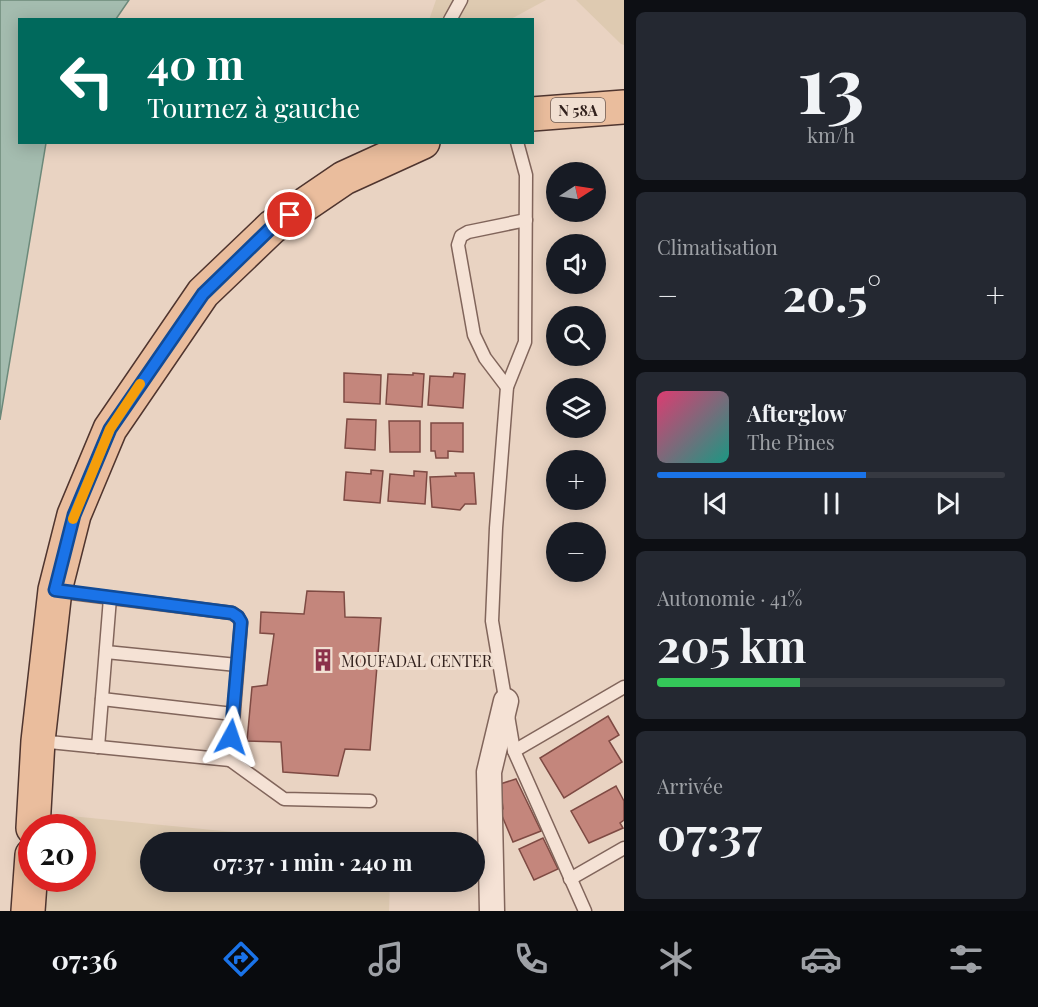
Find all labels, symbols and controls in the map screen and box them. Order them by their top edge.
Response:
text: 13 [797,30,865,134]
text: 40 m [147,35,244,91]
icon: left [48,42,126,120]
text: Tournez à gauche [147,89,360,125]
road number: N 58A [551,98,605,122]
text: km/h [807,121,855,148]
north arrow [546,162,606,222]
map controls [546,162,606,582]
pin [264,189,315,240]
icon: arrive [273,198,306,231]
text: Climatisation [657,233,778,260]
button: sound [546,234,606,294]
text: 20.5° [783,263,881,323]
text: − [657,272,678,316]
text: + [986,272,1005,316]
button: search [546,306,606,366]
button: layers [546,378,606,438]
text: Afterglow [747,398,847,428]
text: The Pines [747,428,835,455]
button: + [546,450,606,510]
icon: previous [699,487,732,520]
icon: pause [815,487,848,520]
icon: next [931,487,964,520]
button: − [546,522,606,582]
text: Autonomie · 41% [657,584,802,611]
text: 205 km [657,614,807,674]
building icon: MOUFADAL CENTER [310,647,336,673]
place label: MOUFADAL CENTER [341,650,493,671]
position arrow [199,705,263,769]
text: Arrivée [657,772,723,799]
text: 07:37 [657,802,762,862]
speed limit sign: 20 [18,814,96,892]
text: 07:37 · 1 min · 240 m [213,847,412,877]
icon: directions [220,938,262,980]
icon: music [365,938,407,980]
icon: phone [510,938,552,980]
icon: climate [655,938,697,980]
icon: car [800,938,842,980]
icon: filters [945,938,987,980]
text: 07:36 [51,941,117,977]

